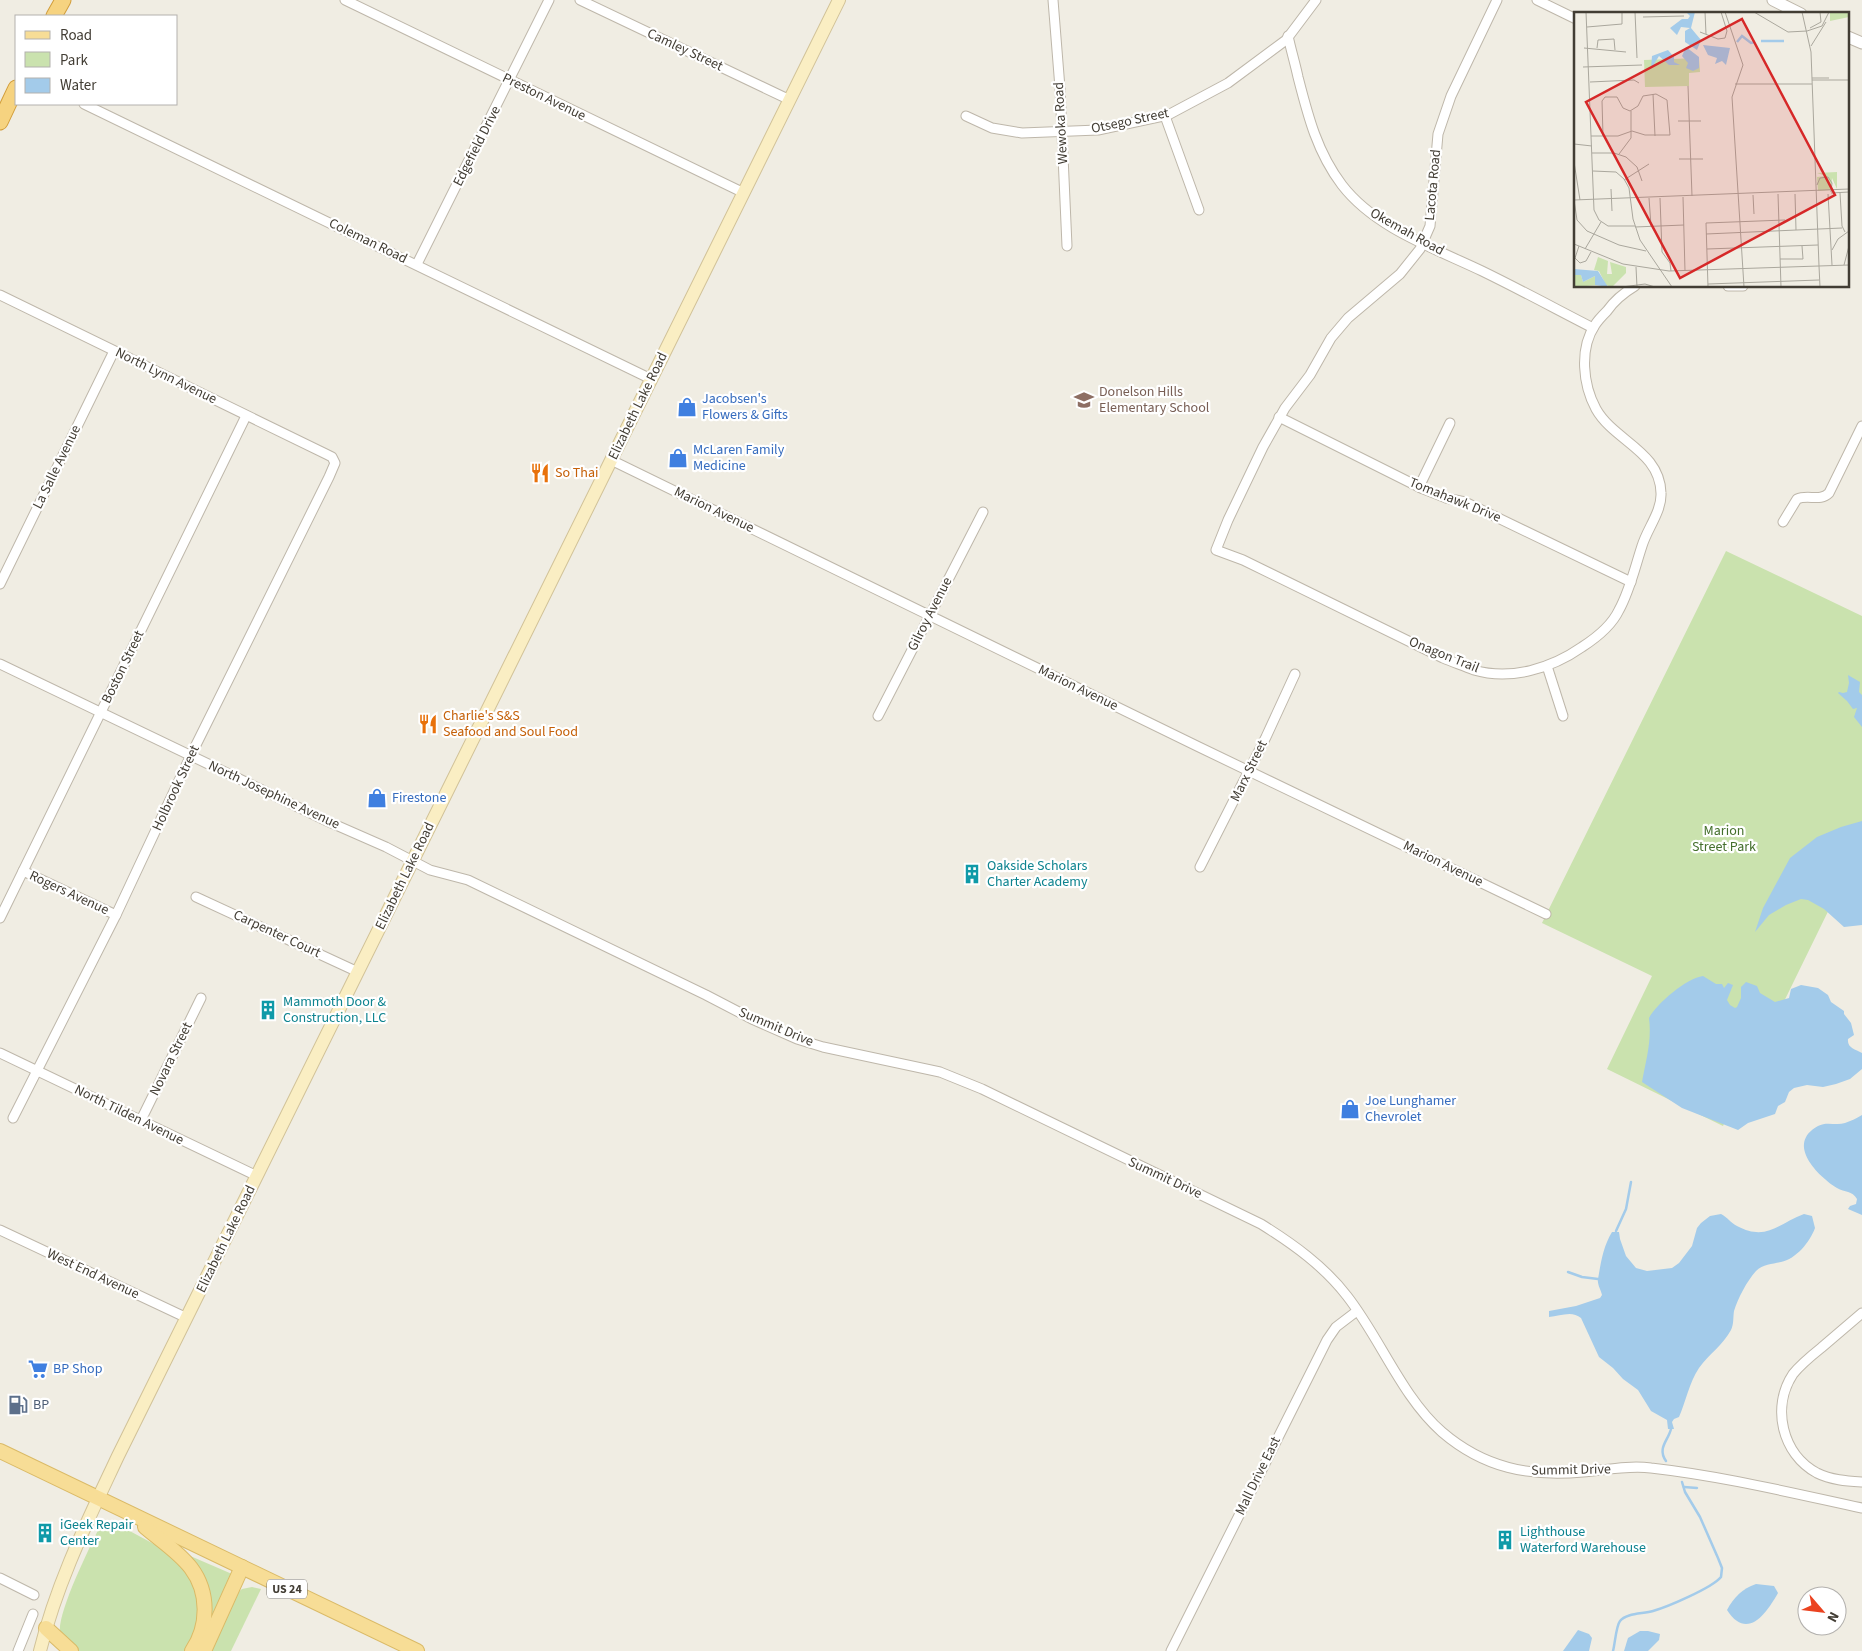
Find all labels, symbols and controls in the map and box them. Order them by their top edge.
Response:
inset map [1574,12,1850,288]
legend [15,15,178,105]
street label: Camley Street [644,24,726,76]
text: Road [60,25,92,46]
text: Park [60,50,89,71]
street label: Preston Avenue [499,68,589,126]
text: Water [60,75,97,96]
street label: Wewoka Road [1049,81,1073,165]
street label: Edgefield Drive [448,102,506,190]
street label: Otsego Street [1089,103,1171,139]
street label: Lacota Road [1420,148,1446,222]
street label: Okemah Road [1366,203,1448,261]
street label: Coleman Road [325,213,411,269]
street label: North Lynn Avenue [112,343,220,409]
street label: Elizabeth Lake Road [603,349,673,463]
place label: Donelson Hills Elementary School [1099,382,1210,418]
place label: Jacobsen's Flowers & Gifts [702,389,788,425]
school or university icon: Donelson Hills Elementary School [1073,389,1095,411]
shop icon: Jacobsen's Flowers & Gifts [676,396,698,418]
street label: La Salle Avenue [28,422,86,512]
place label: McLaren Family Medicine [693,440,785,476]
shop icon: McLaren Family Medicine [667,447,689,469]
restaurant icon: So Thai [529,462,551,484]
place label: So Thai [555,463,598,483]
street label: Tomahawk Drive [1406,472,1504,528]
street label: Marion Avenue [671,482,757,538]
street label: Gilroy Avenue [903,574,957,654]
street label: Boston Street [97,627,149,707]
street label: Onagon Trail [1406,632,1483,678]
street label: Marion Avenue [1035,660,1121,716]
place label: Charlie's S&S Seafood and Soul Food [443,706,578,742]
restaurant icon: Charlie's S&S Seafood and Soul Food [417,713,439,735]
street label: Marx Street [1225,737,1273,805]
street label: Holbrook Street [147,742,205,834]
street label: North Josephine Avenue [205,756,343,834]
shop icon: Firestone [366,787,388,809]
place label: Firestone [392,788,446,808]
street label: Elizabeth Lake Road [370,819,440,933]
park label: Marion Street Park [1692,821,1756,857]
street label: Marion Avenue [1400,836,1486,892]
place label: Oakside Scholars Charter Academy [987,856,1088,892]
building icon: Oakside Scholars Charter Academy [961,863,983,885]
street label: Rogers Avenue [26,866,112,920]
street label: Carpenter Court [230,905,324,963]
place label: Mammoth Door & Construction, LLC [283,992,386,1028]
building icon: Mammoth Door & Construction, LLC [257,999,279,1021]
street label: Summit Drive [735,1002,817,1052]
street label: Novara Street [145,1019,197,1099]
street label: North Tilden Avenue [71,1080,187,1150]
place label: Joe Lunghamer Chevrolet [1365,1091,1456,1127]
shop icon: Joe Lunghamer Chevrolet [1339,1098,1361,1120]
street label: Summit Drive [1125,1152,1205,1204]
street label: Elizabeth Lake Road [191,1182,261,1296]
street label: West End Avenue [44,1244,143,1304]
supermarket icon: BP Shop [27,1358,49,1380]
place label: BP Shop [53,1359,103,1379]
fuel station icon: BP [7,1394,29,1416]
place label: BP [33,1395,49,1415]
street label: Mall Drive East [1230,1433,1286,1519]
street label: Summit Drive [1531,1459,1611,1481]
place label: iGeek Repair Center [60,1515,134,1551]
building icon: iGeek Repair Center [34,1522,56,1544]
place label: Lighthouse Waterford Warehouse [1520,1522,1646,1558]
building icon: Lighthouse Waterford Warehouse [1494,1529,1516,1551]
road number: US 24 [267,1580,307,1598]
north arrow [1797,1586,1847,1636]
text: N [1822,1608,1844,1625]

